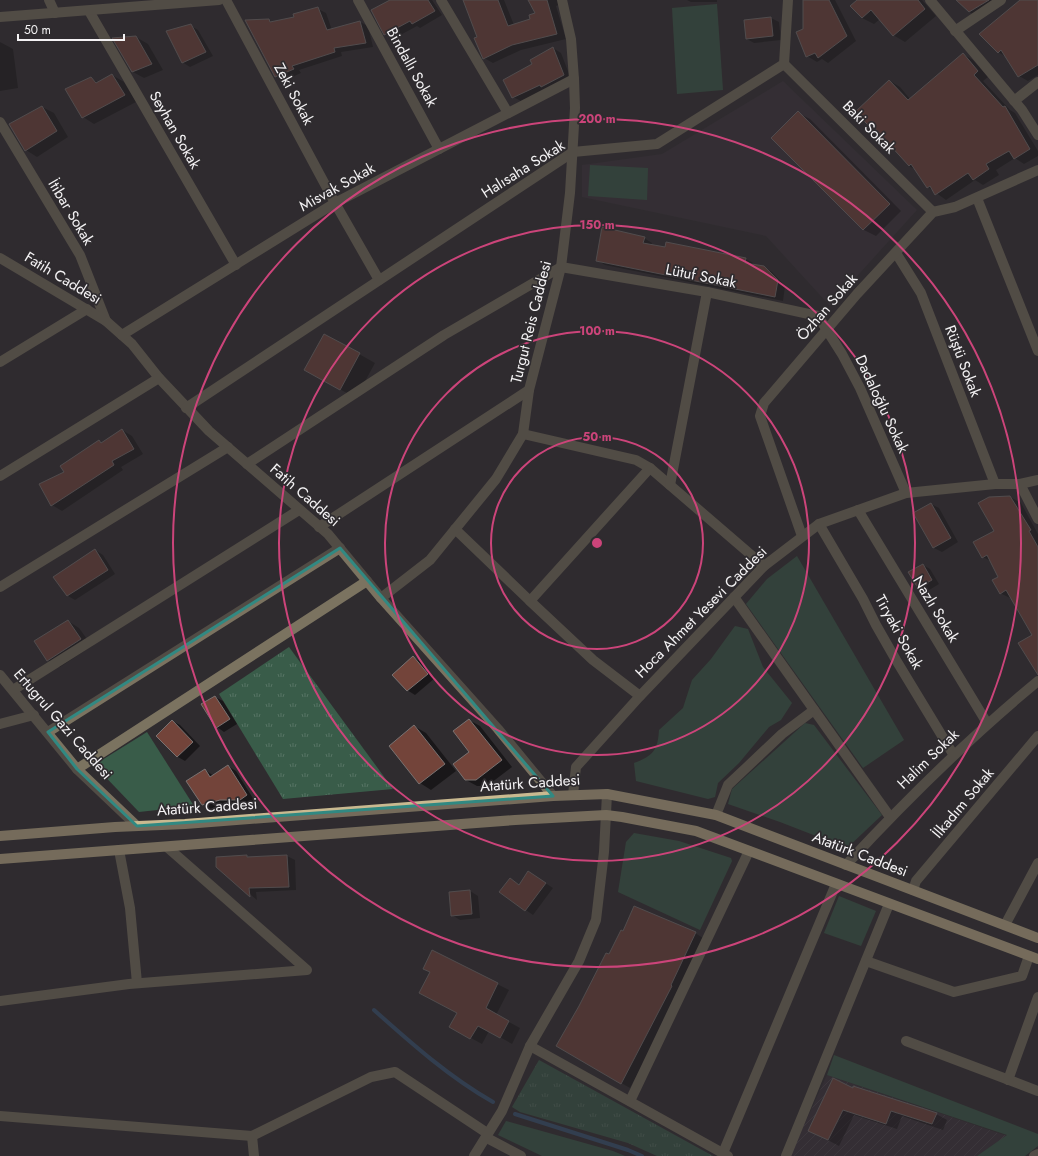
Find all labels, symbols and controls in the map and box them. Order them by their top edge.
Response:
scale bar [18,16,124,42]
text: 50 m [24,21,51,39]
street label: Bindallı Sokak [381,23,443,111]
street label: Zeki Sokak [268,59,320,129]
street label: Seyhan Sokak [144,87,206,173]
street label: Baki Sokak [837,95,901,159]
text: 200 m [578,110,616,128]
street label: Halısaha Sokak [477,134,569,203]
street label: Misvak Sokak [295,157,379,217]
street label: İtibar Sokak [43,175,100,249]
text: 150 m [579,216,615,234]
street label: Fatih Caddesi [20,246,106,310]
street label: Turgut Reis Caddesi [505,258,557,386]
street label: Lütuf Sokak [664,258,739,294]
street label: Özhan Sokak [791,268,863,346]
text: 100 m [579,322,615,340]
street label: Rüştü Sokak [939,322,987,400]
street label: Dadaloğlu Sokak [850,351,915,457]
text: 50 m [582,428,612,446]
street label: Fatih Caddesi [265,458,345,532]
centre of rings [590,536,604,550]
street label: Hoca Ahmet Yesevi Caddesi [630,541,772,683]
street label: Nazlı Sokak [907,571,965,647]
street label: Tiryaki Sokak [869,591,929,674]
street label: Ertugrul Gazi Caddesi [9,664,117,784]
street label: Halim Sokak [892,724,964,794]
street label: İlkadım Sokak [927,763,999,843]
street label: Atatürk Caddesi [479,769,581,797]
street label: Atatürk Caddesi [156,793,258,821]
street label: Atatürk Caddesi [809,826,911,882]

